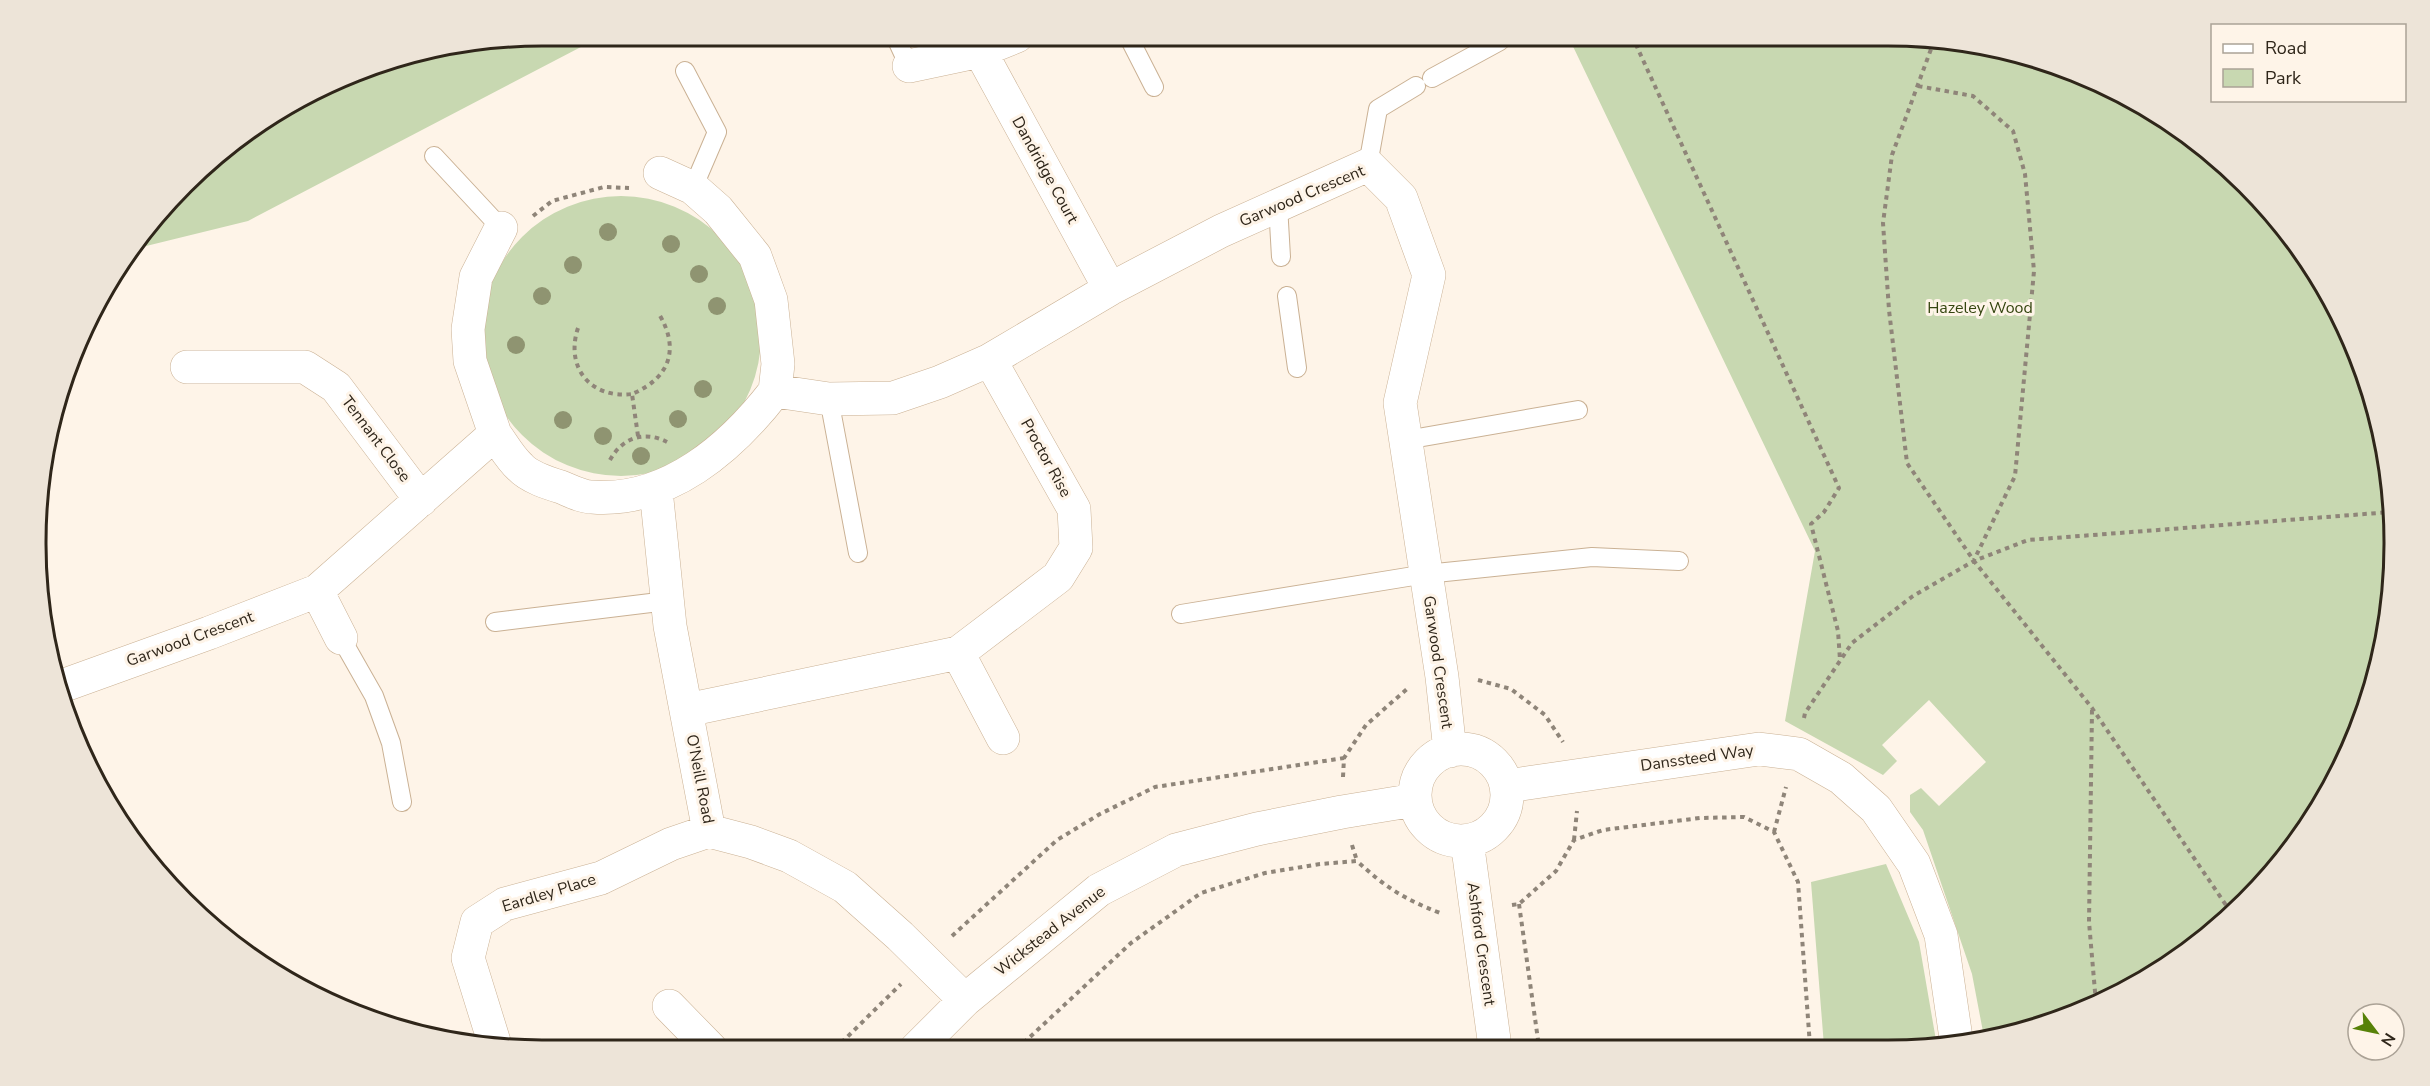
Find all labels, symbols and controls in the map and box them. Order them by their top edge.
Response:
legend [2211,24,2406,102]
text: Road [2265,36,2307,60]
text: Park [2265,66,2302,90]
street label: Dandridge Court [1006,112,1084,228]
street label: Garwood Crescent [1236,160,1368,232]
park label: Hazeley Wood [1927,297,2033,319]
street label: Tennant Close [336,391,416,487]
street label: Proctor Rise [1015,415,1077,501]
street label: Garwood Crescent [1418,594,1458,730]
street label: Garwood Crescent [123,606,257,672]
street label: O'Neill Road [681,732,719,826]
street label: Danssteed Way [1639,739,1756,777]
street label: Eardley Place [499,868,599,918]
street label: Wickstead Avenue [990,881,1110,981]
street label: Ashford Crescent [1461,881,1501,1008]
north arrow [2346,1002,2406,1062]
text: N [2375,1029,2400,1050]

